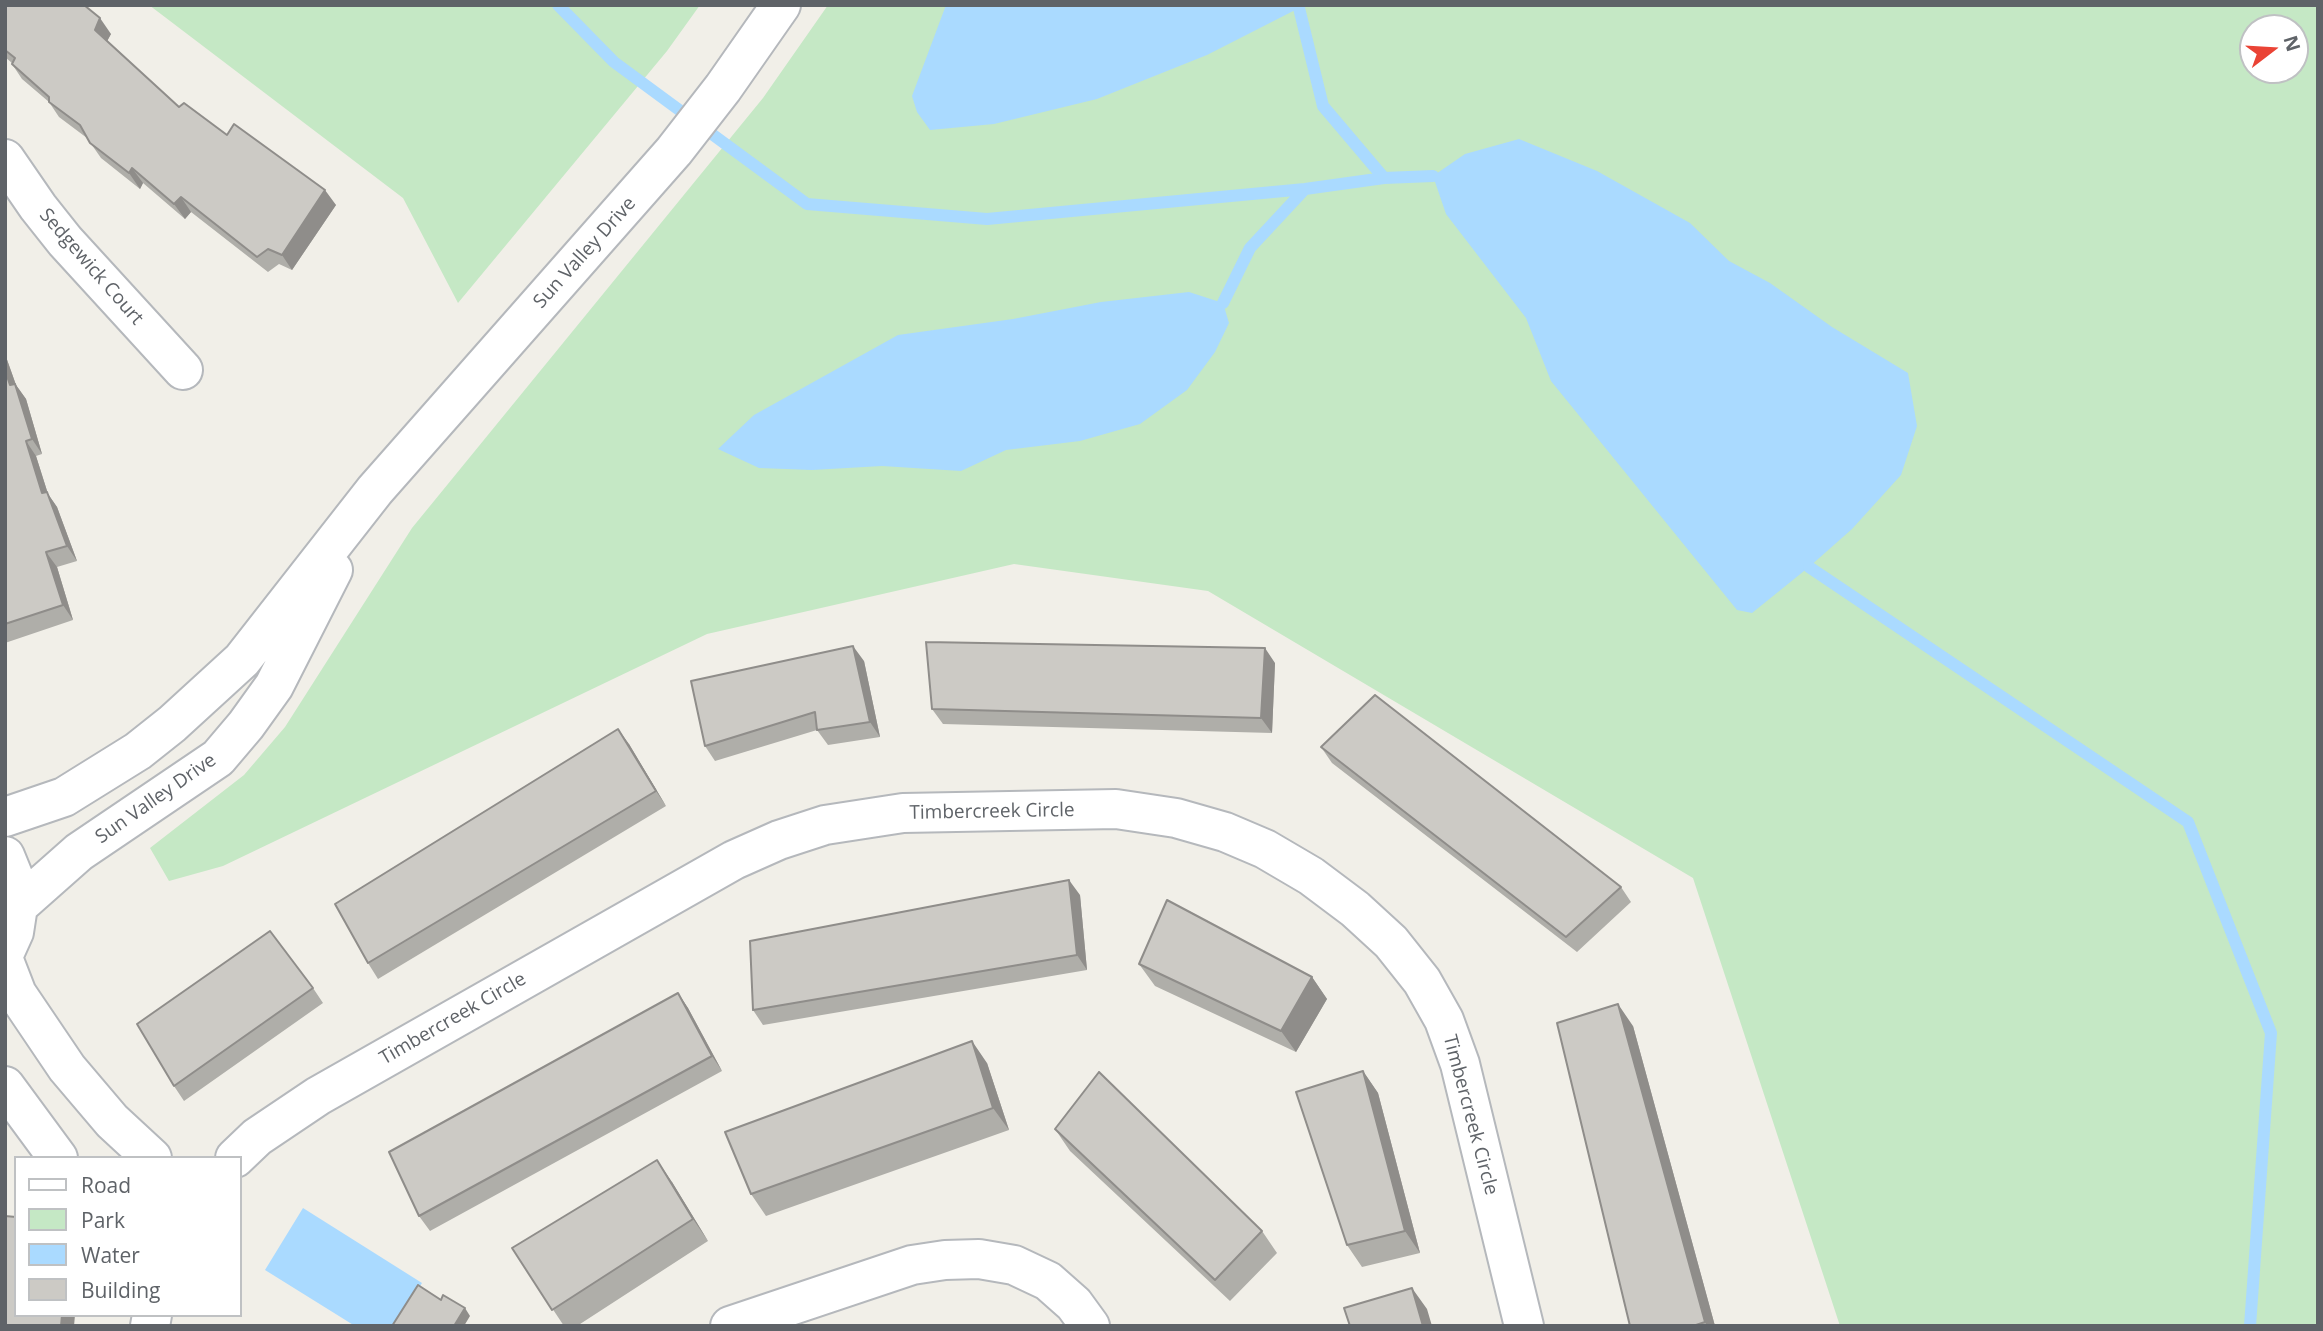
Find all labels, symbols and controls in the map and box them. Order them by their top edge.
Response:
north arrow [2239,14,2309,84]
text: N [2277,32,2307,55]
street label: Sun Valley Drive [529,193,641,313]
street label: Sedgewick Court [34,204,148,330]
street label: Sun Valley Drive [91,749,221,849]
street label: Timbercreek Circle [909,799,1075,825]
street label: Timbercreek Circle [376,968,530,1070]
street label: Timbercreek Circle [1438,1032,1502,1198]
legend [14,1156,242,1317]
text: Road [81,1171,131,1199]
text: Park [81,1206,125,1234]
text: Water [81,1241,140,1269]
text: Building [81,1276,160,1304]

